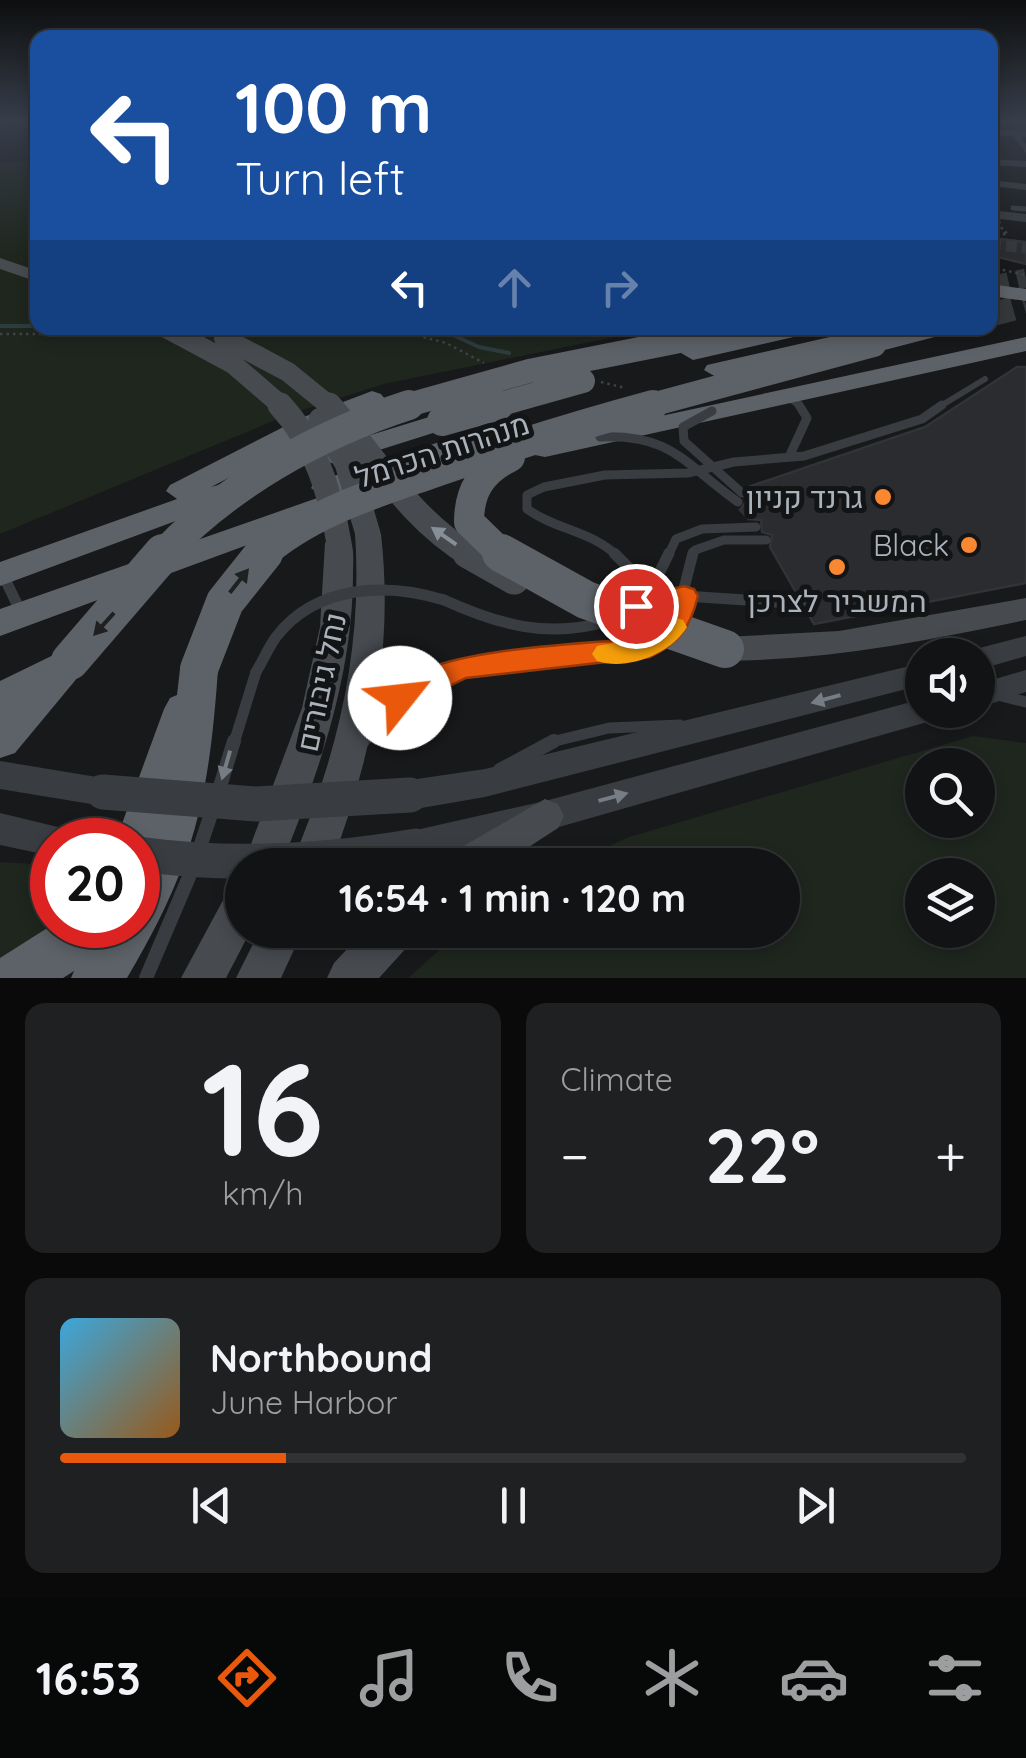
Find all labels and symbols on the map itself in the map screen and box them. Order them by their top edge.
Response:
street label: מנהרות הכרמל [350,404,534,496]
place label: גרנד קניון [746,478,863,516]
marker: גרנד קניון [872,486,894,508]
place label: Black [873,526,949,564]
one-way arrow [431,527,457,546]
marker: Black [958,534,980,556]
marker: המשביר לצרכן [826,556,848,578]
pin [594,564,679,649]
one-way arrow [228,568,249,594]
place label: המשביר לצרכן [747,582,927,620]
street label: נחל גיבורים [288,609,354,755]
one-way arrow [93,611,115,636]
position arrow [348,646,452,750]
one-way arrow [810,692,841,707]
one-way arrow [218,750,233,781]
one-way arrow [598,789,629,805]
speed limit sign: 20 [30,818,160,948]

